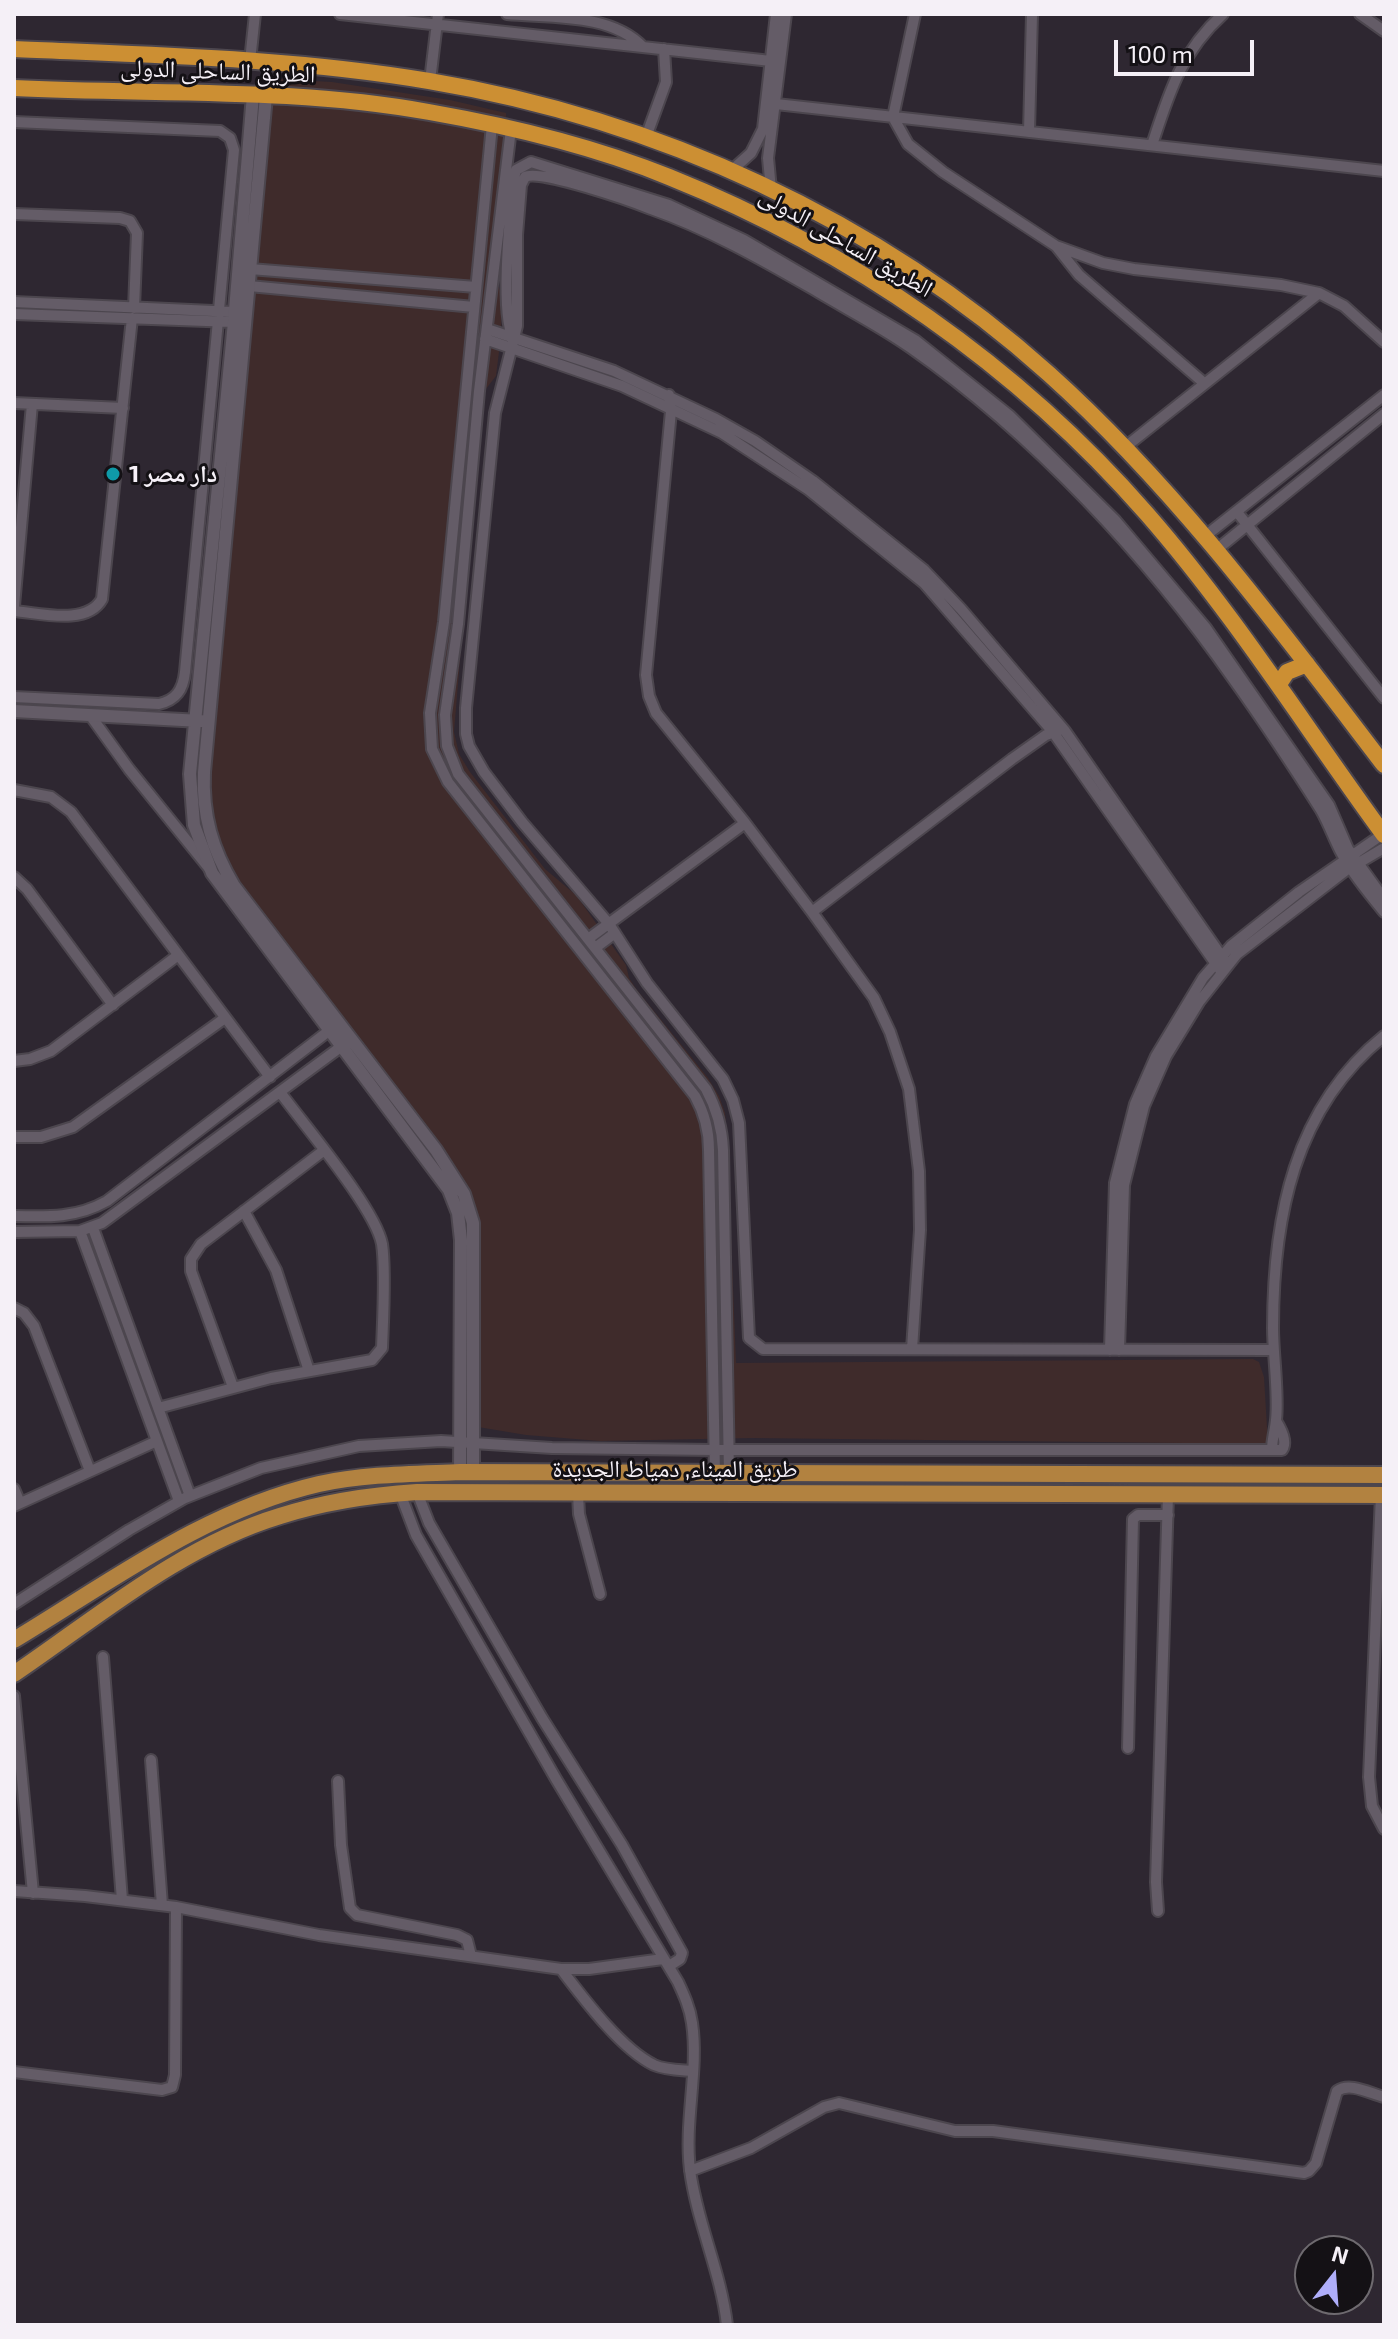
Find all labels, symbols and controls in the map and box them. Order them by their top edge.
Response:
scale bar [1118,24,1258,74]
text: 100 m [1128,39,1193,68]
street label: الطريق الساحلى الدولى [120,53,316,89]
street label: الطريق الساحلى الدولى [754,181,938,303]
place label: دار مصر 1 [129,460,217,488]
marker: دار مصر 1 [104,465,122,483]
street label: طريق الميناء, دمياط الجديدة [552,1455,798,1483]
north arrow [1294,2235,1374,2315]
text: N [1329,2239,1352,2269]

